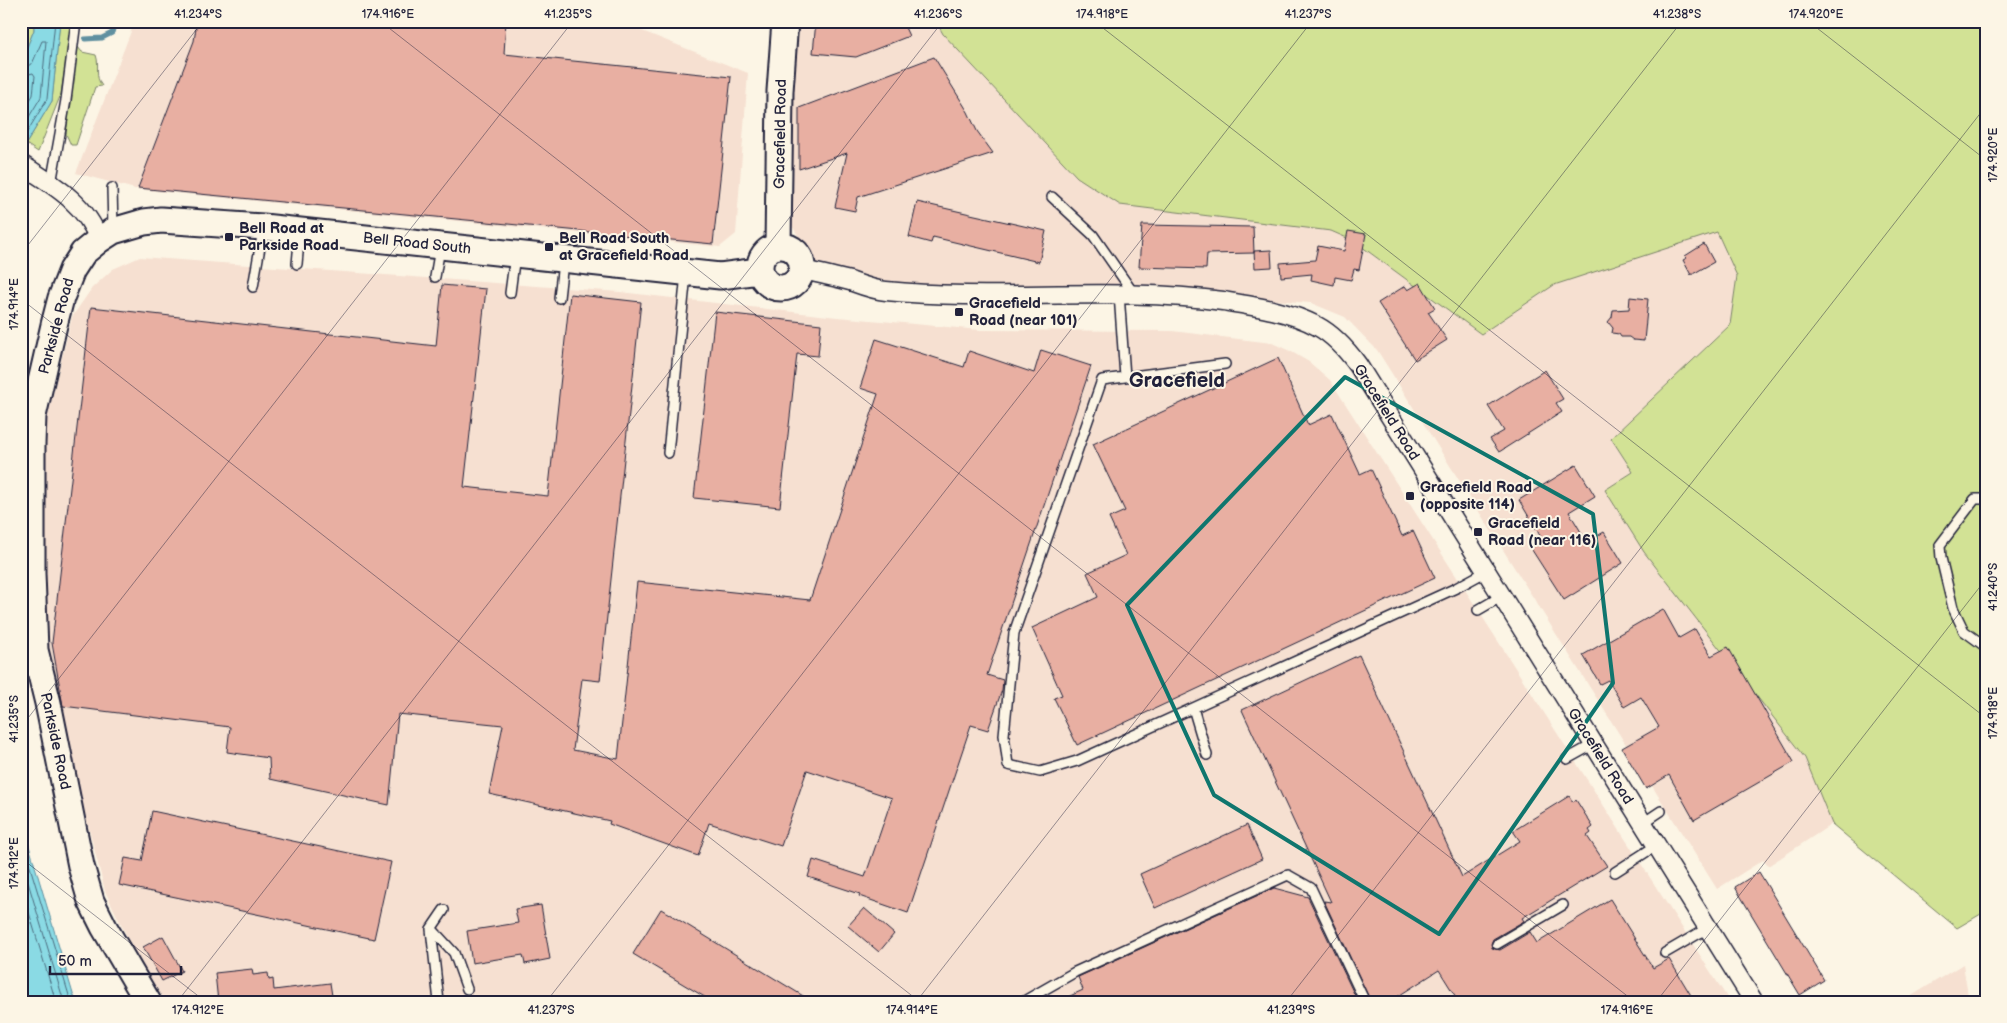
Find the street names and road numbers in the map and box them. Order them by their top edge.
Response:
street label: Gracefield Road [770,79,791,189]
street label: Bell Road South [362,228,472,259]
street label: Parkside Road [35,276,78,376]
street label: Gracefield Road [1349,361,1424,464]
street label: Parkside Road [36,691,75,791]
street label: Gracefield Road [1563,705,1638,808]

